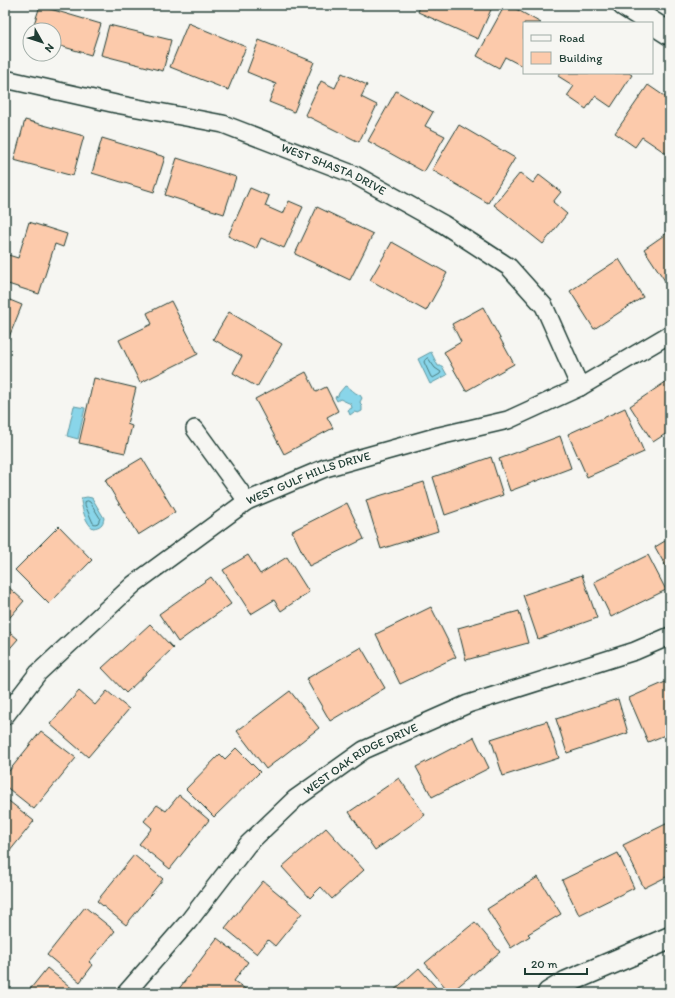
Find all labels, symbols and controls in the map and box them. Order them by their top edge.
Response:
north arrow [22,22,62,62]
legend [523,22,653,74]
text: Road [559,31,585,45]
text: N [42,41,57,55]
text: Building [559,51,603,65]
street label: WEST SHASTA DRIVE [279,140,389,198]
street label: WEST GULF HILLS DRIVE [244,449,372,508]
street label: WEST OAK RIDGE DRIVE [301,720,420,798]
scale bar [525,950,587,976]
text: 20 m [531,957,558,971]

